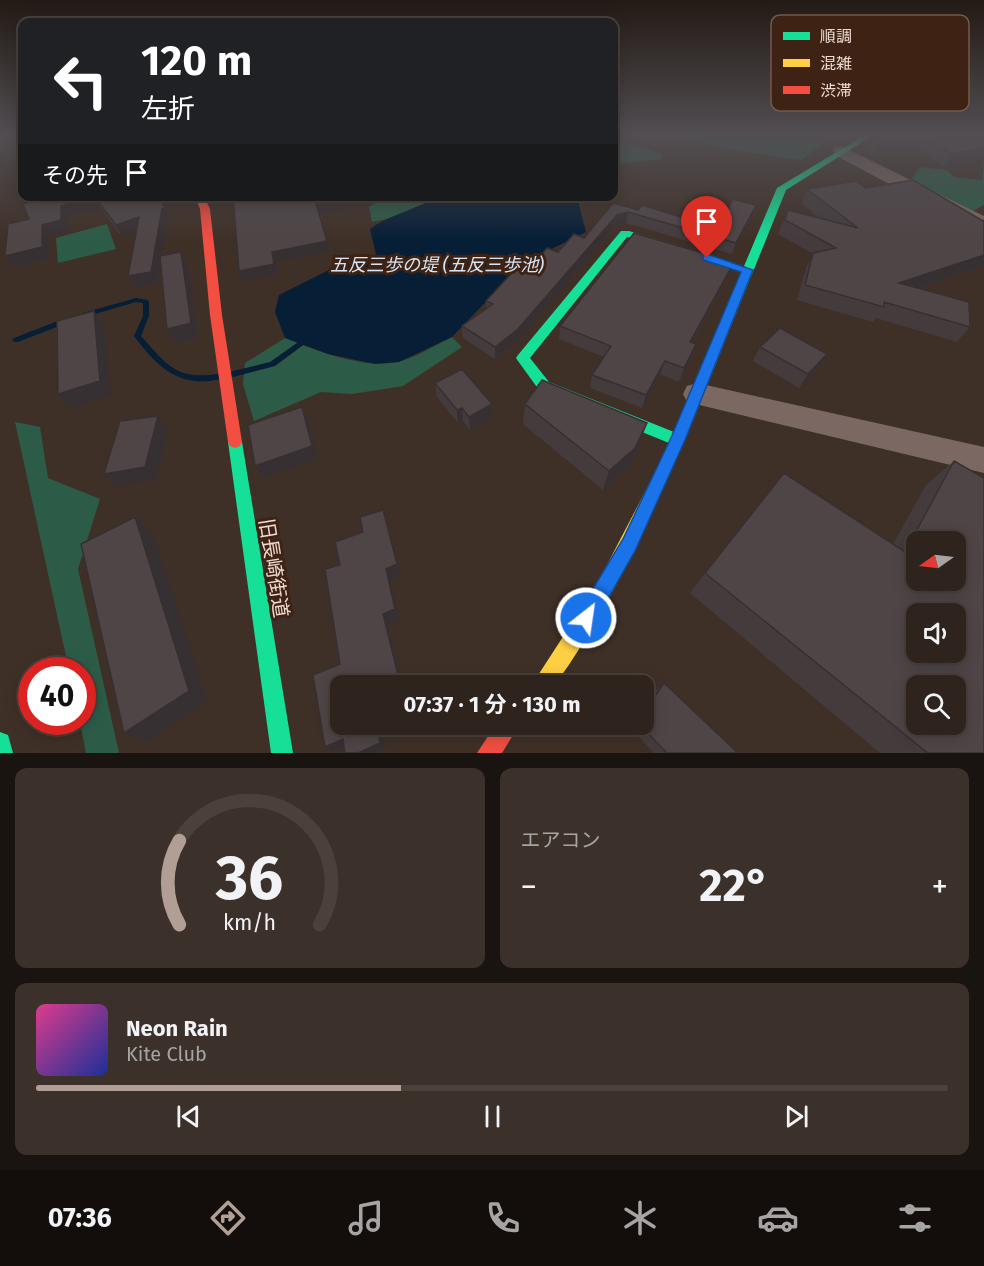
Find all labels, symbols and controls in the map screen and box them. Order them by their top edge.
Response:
legend [771,15,969,111]
text: 順調 [820,27,852,46]
text: 120 m [141,36,252,86]
icon: left [42,42,120,120]
text: 混雑 [820,54,852,73]
text: 渋滞 [820,81,852,100]
text: 左折 [141,93,195,125]
icon: arrive [120,156,153,189]
text: その先 [42,162,108,189]
pin [681,196,732,258]
icon: arrive [690,205,723,238]
water label: 五反三歩の堤 (五反三歩池) [330,254,544,276]
street label: 旧長崎街道 [254,517,294,619]
north arrow [906,531,966,591]
map controls [906,531,966,735]
position arrow [554,586,618,650]
button: sound [906,603,966,663]
speed limit sign: 40 [18,657,96,735]
button: search [906,675,966,735]
text: 07:37 · 1 分 · 130 m [403,691,581,718]
text: エアコン [521,828,601,852]
text: 36 [215,841,284,916]
text: 22° [699,859,769,913]
text: − [521,867,537,907]
text: + [932,867,948,907]
text: km/h [223,910,276,936]
text: Neon Rain [126,1015,228,1042]
text: Kite Club [126,1042,207,1066]
icon: previous [172,1100,205,1133]
icon: pause [476,1100,509,1133]
icon: next [780,1100,813,1133]
icon: directions [207,1197,249,1239]
icon: music [345,1197,387,1239]
icon: phone [482,1197,524,1239]
icon: climate [619,1197,661,1239]
icon: car [757,1197,799,1239]
icon: filters [894,1197,936,1239]
text: 07:36 [48,1202,112,1234]

